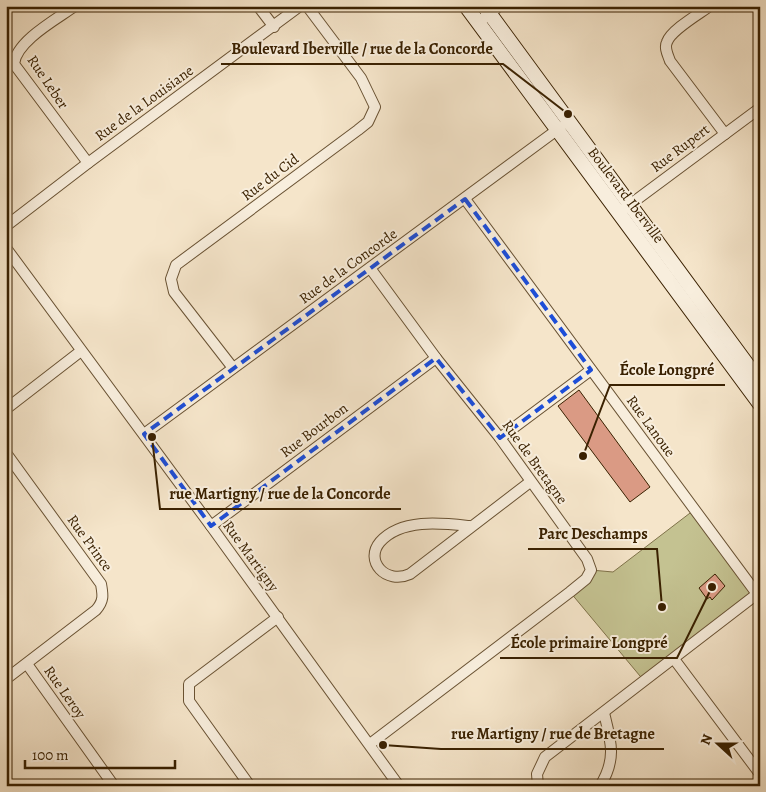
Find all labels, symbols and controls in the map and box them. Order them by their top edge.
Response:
callout: Boulevard Iberville / rue de la Concorde [221,33,503,64]
text: Boulevard Iberville / rue de la Concorde [231,38,493,60]
street label: Rue Leber [23,51,73,113]
street label: Rue de la Louisiane [91,60,198,146]
street label: Rue Rupert [647,119,713,177]
street label: Boulevard Iberville [583,143,669,247]
street label: Rue du Cid [237,148,304,205]
street label: Rue de la Concorde [295,223,401,308]
callout: École Longpré [610,354,725,385]
text: École Longpré [620,359,714,381]
street label: Rue Lanoue [622,391,680,461]
street label: Rue Bourbon [276,398,352,462]
street label: Rue de Bretagne [498,416,573,508]
callout: rue Martigny / rue de la Concorde [160,478,401,509]
text: rue Martigny / rue de la Concorde [169,483,391,505]
street label: Rue Prince [63,511,118,576]
street label: Rue Martigny [218,516,284,596]
callout: Parc Deschamps [528,518,657,549]
text: Parc Deschamps [538,523,648,545]
callout: École primaire Longpré [500,627,677,658]
text: École primaire Longpré [510,632,668,654]
street label: Rue Leroy [39,662,91,723]
callout: rue Martigny / rue de Bretagne [441,718,664,749]
north arrow [694,720,744,770]
text: rue Martigny / rue de Bretagne [451,723,655,745]
text: N [696,731,717,748]
scale bar [25,737,175,769]
text: 100 m [32,745,69,765]

